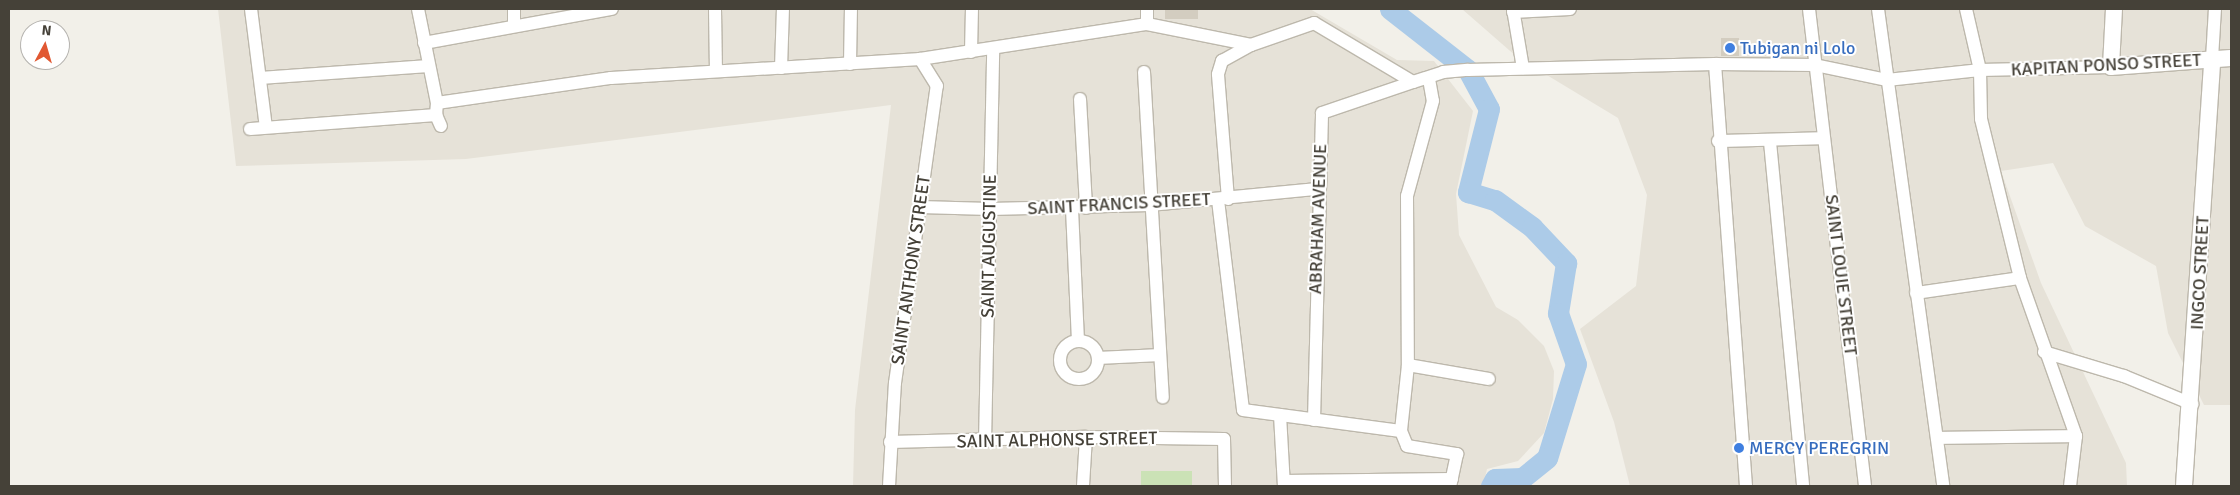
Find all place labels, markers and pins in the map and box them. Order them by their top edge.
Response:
place label: Tubigan ni Lolo [1740,37,1855,59]
marker: Tubigan ni Lolo [1724,42,1736,54]
place label: MERCY PEREGRIN [1749,437,1889,459]
marker: MERCY PEREGRIN [1733,442,1745,454]

